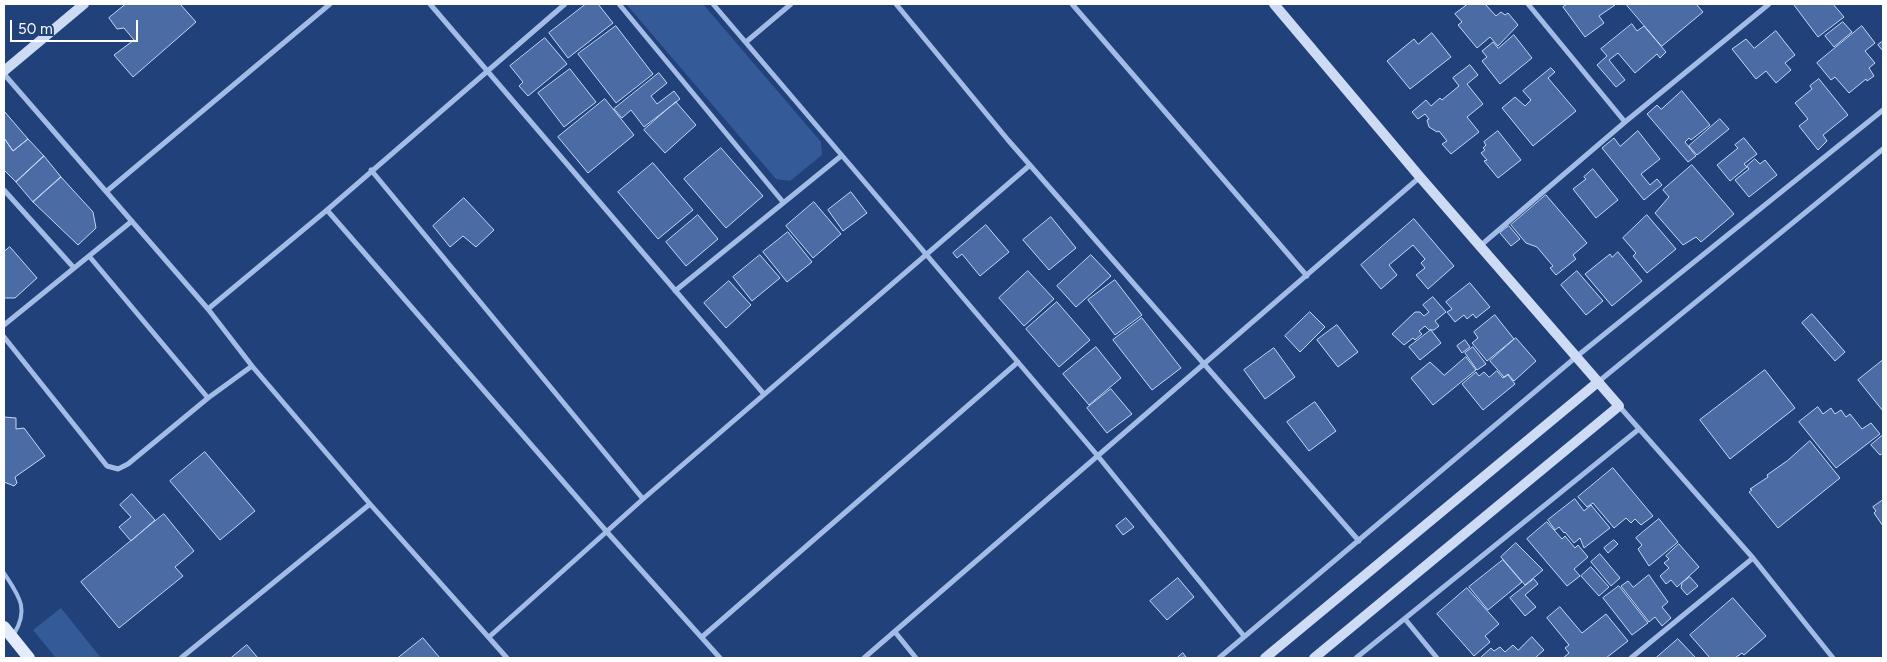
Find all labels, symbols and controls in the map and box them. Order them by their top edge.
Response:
scale bar [12,10,140,42]
text: 50 m [18,20,53,38]

